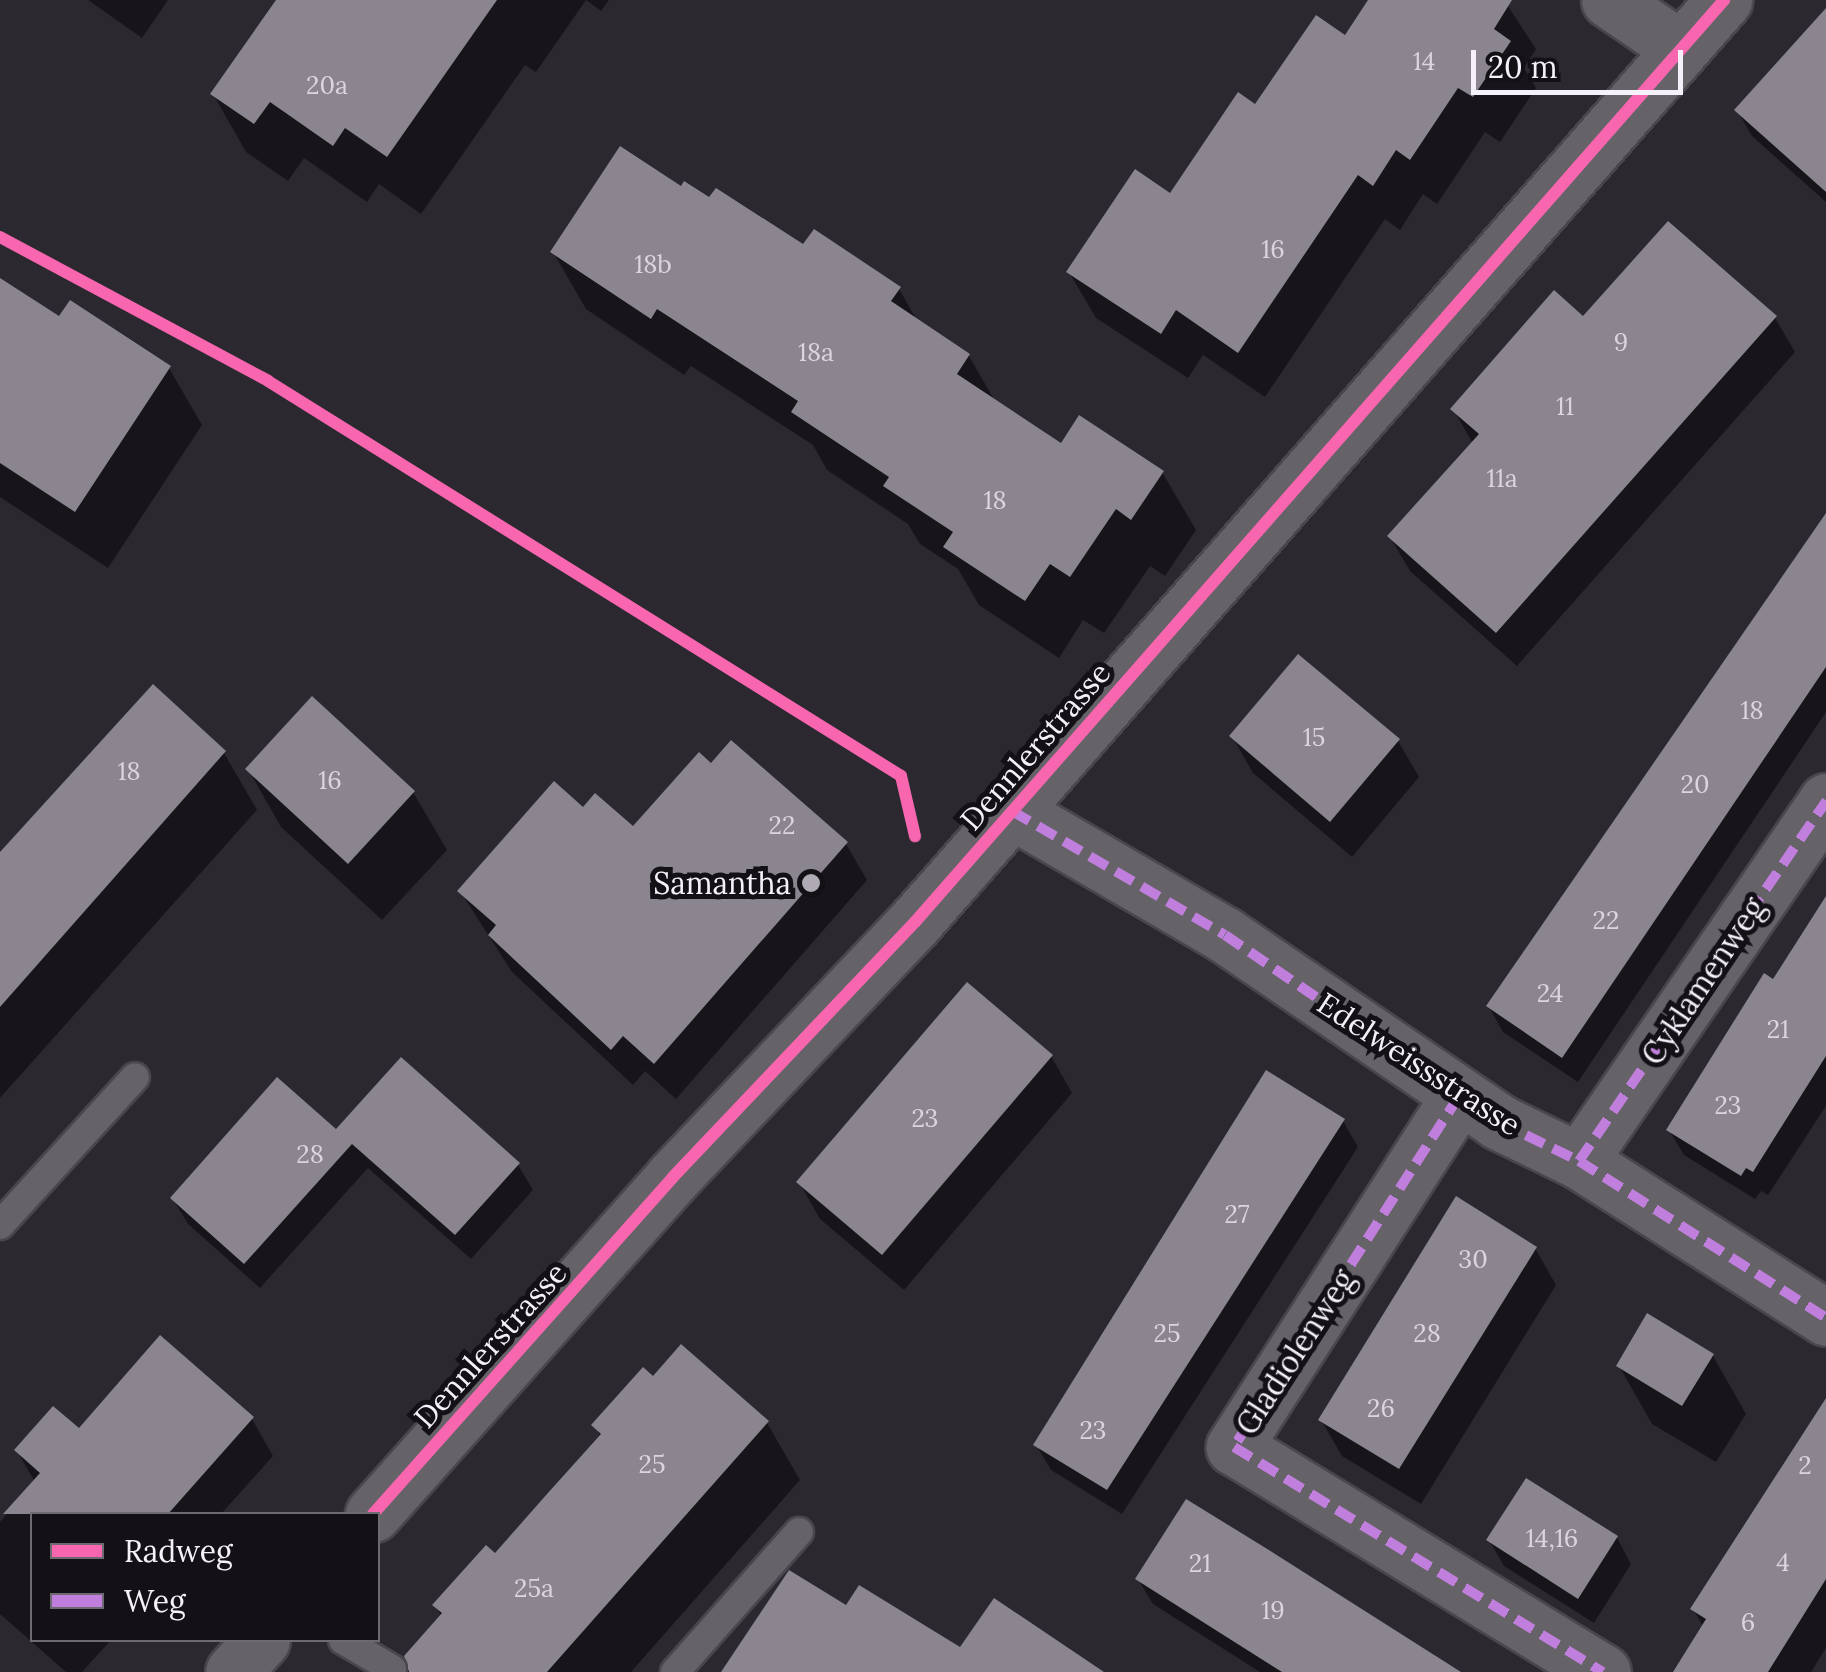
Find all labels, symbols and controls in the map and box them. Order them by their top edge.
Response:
scale bar [1476,30,1688,92]
house number: 14 [1413,46,1435,76]
text: 20 m [1488,48,1557,86]
house number: 20a [306,70,348,100]
house number: 16 [1261,234,1285,264]
house number: 18b [634,249,672,279]
house number: 9 [1614,327,1628,357]
house number: 18a [798,337,834,367]
house number: 11 [1556,391,1574,421]
house number: 11a [1486,463,1518,493]
house number: 18 [983,485,1007,515]
street label: Dennlerstrasse [952,655,1118,837]
house number: 18 [1740,695,1764,725]
house number: 15 [1303,722,1325,752]
house number: 18 [117,756,141,786]
house number: 16 [318,765,342,795]
house number: 20 [1681,769,1709,799]
house number: 22 [769,810,795,840]
place label: Samantha [653,865,791,901]
marker: Samantha [800,872,822,894]
street label: Cyklamenweg [1634,891,1772,1071]
house number: 22 [1593,905,1619,935]
house number: 24 [1537,978,1563,1008]
street label: Edelweissstrasse [1311,985,1527,1143]
house number: 21 [1767,1014,1789,1044]
house number: 23 [1715,1090,1741,1120]
house number: 23 [912,1103,938,1133]
house number: 28 [296,1139,324,1169]
house number: 27 [1225,1199,1249,1229]
house number: 30 [1458,1244,1488,1274]
street label: Dennlerstrasse [406,1255,574,1435]
street label: Gladiolenweg [1228,1263,1362,1441]
house number: 25 [1153,1318,1181,1348]
house number: 28 [1413,1318,1441,1348]
house number: 26 [1367,1393,1395,1423]
house number: 23 [1080,1415,1106,1445]
house number: 25 [638,1449,666,1479]
house number: 2 [1798,1450,1812,1480]
legend [30,1512,380,1642]
house number: 14,16 [1526,1523,1578,1553]
text: Radweg [124,1532,233,1570]
house number: 4 [1776,1547,1790,1577]
house number: 21 [1189,1548,1211,1578]
house number: 25a [514,1573,554,1603]
text: Weg [124,1582,186,1620]
house number: 19 [1261,1595,1285,1625]
house number: 6 [1741,1607,1755,1637]

